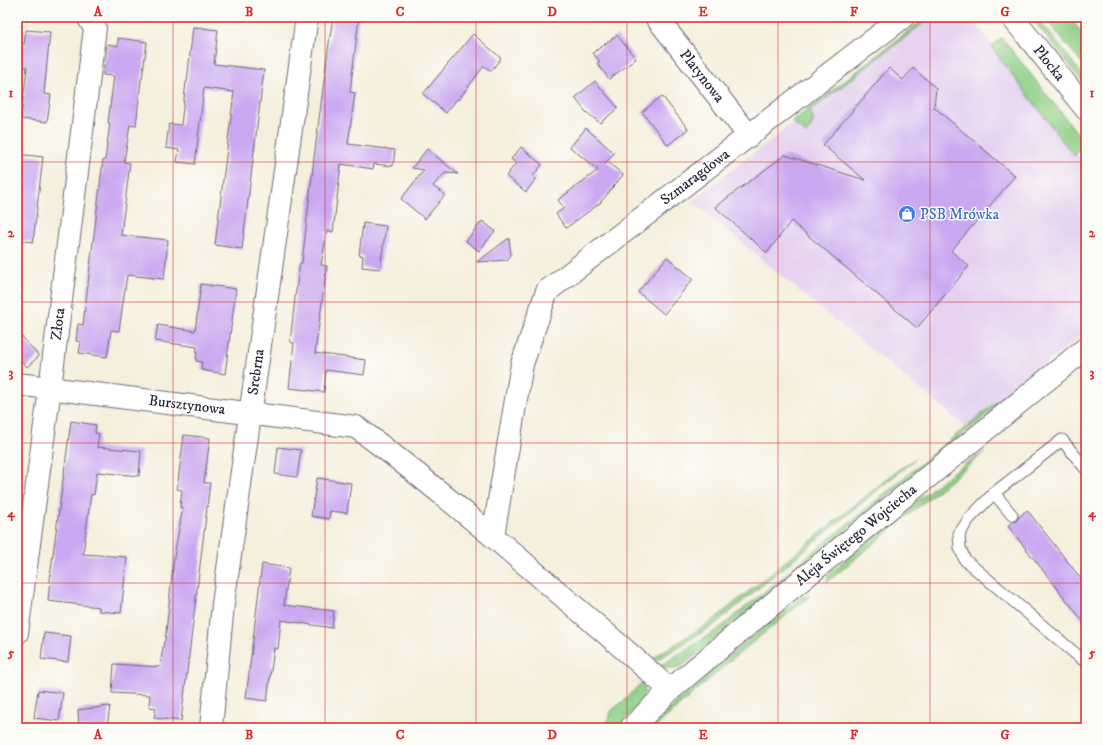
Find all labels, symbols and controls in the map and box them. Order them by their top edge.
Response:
text: A [93,4,103,20]
text: B [245,4,253,20]
text: C [396,4,405,20]
text: D [547,4,557,20]
text: E [698,4,708,20]
text: F [850,4,859,20]
text: G [1000,4,1010,20]
street label: Płocka [1029,41,1070,85]
street label: Platynowa [675,46,729,107]
text: 1 [9,85,14,101]
text: 1 [1090,85,1095,101]
street label: Szmaragdowa [657,144,734,209]
shop icon: PSB Mrówka [897,204,917,224]
place label: PSB Mrówka [920,205,1000,224]
text: 2 [8,225,15,241]
text: 2 [1089,225,1096,241]
street label: Złota [47,306,69,341]
street label: Srebrna [243,347,269,396]
text: 3 [9,365,14,381]
text: 3 [1090,365,1095,381]
street label: Bursztynowa [148,391,227,419]
street label: Aleja Świętego Wojciecha [791,479,921,590]
text: 4 [6,505,15,522]
text: 4 [1087,505,1096,522]
text: 5 [7,645,15,661]
text: 5 [1088,645,1096,661]
text: A [93,727,103,743]
text: B [245,727,253,743]
text: C [396,727,405,743]
text: D [547,727,557,743]
text: E [698,727,708,743]
text: F [850,727,859,743]
text: G [1000,727,1010,743]

